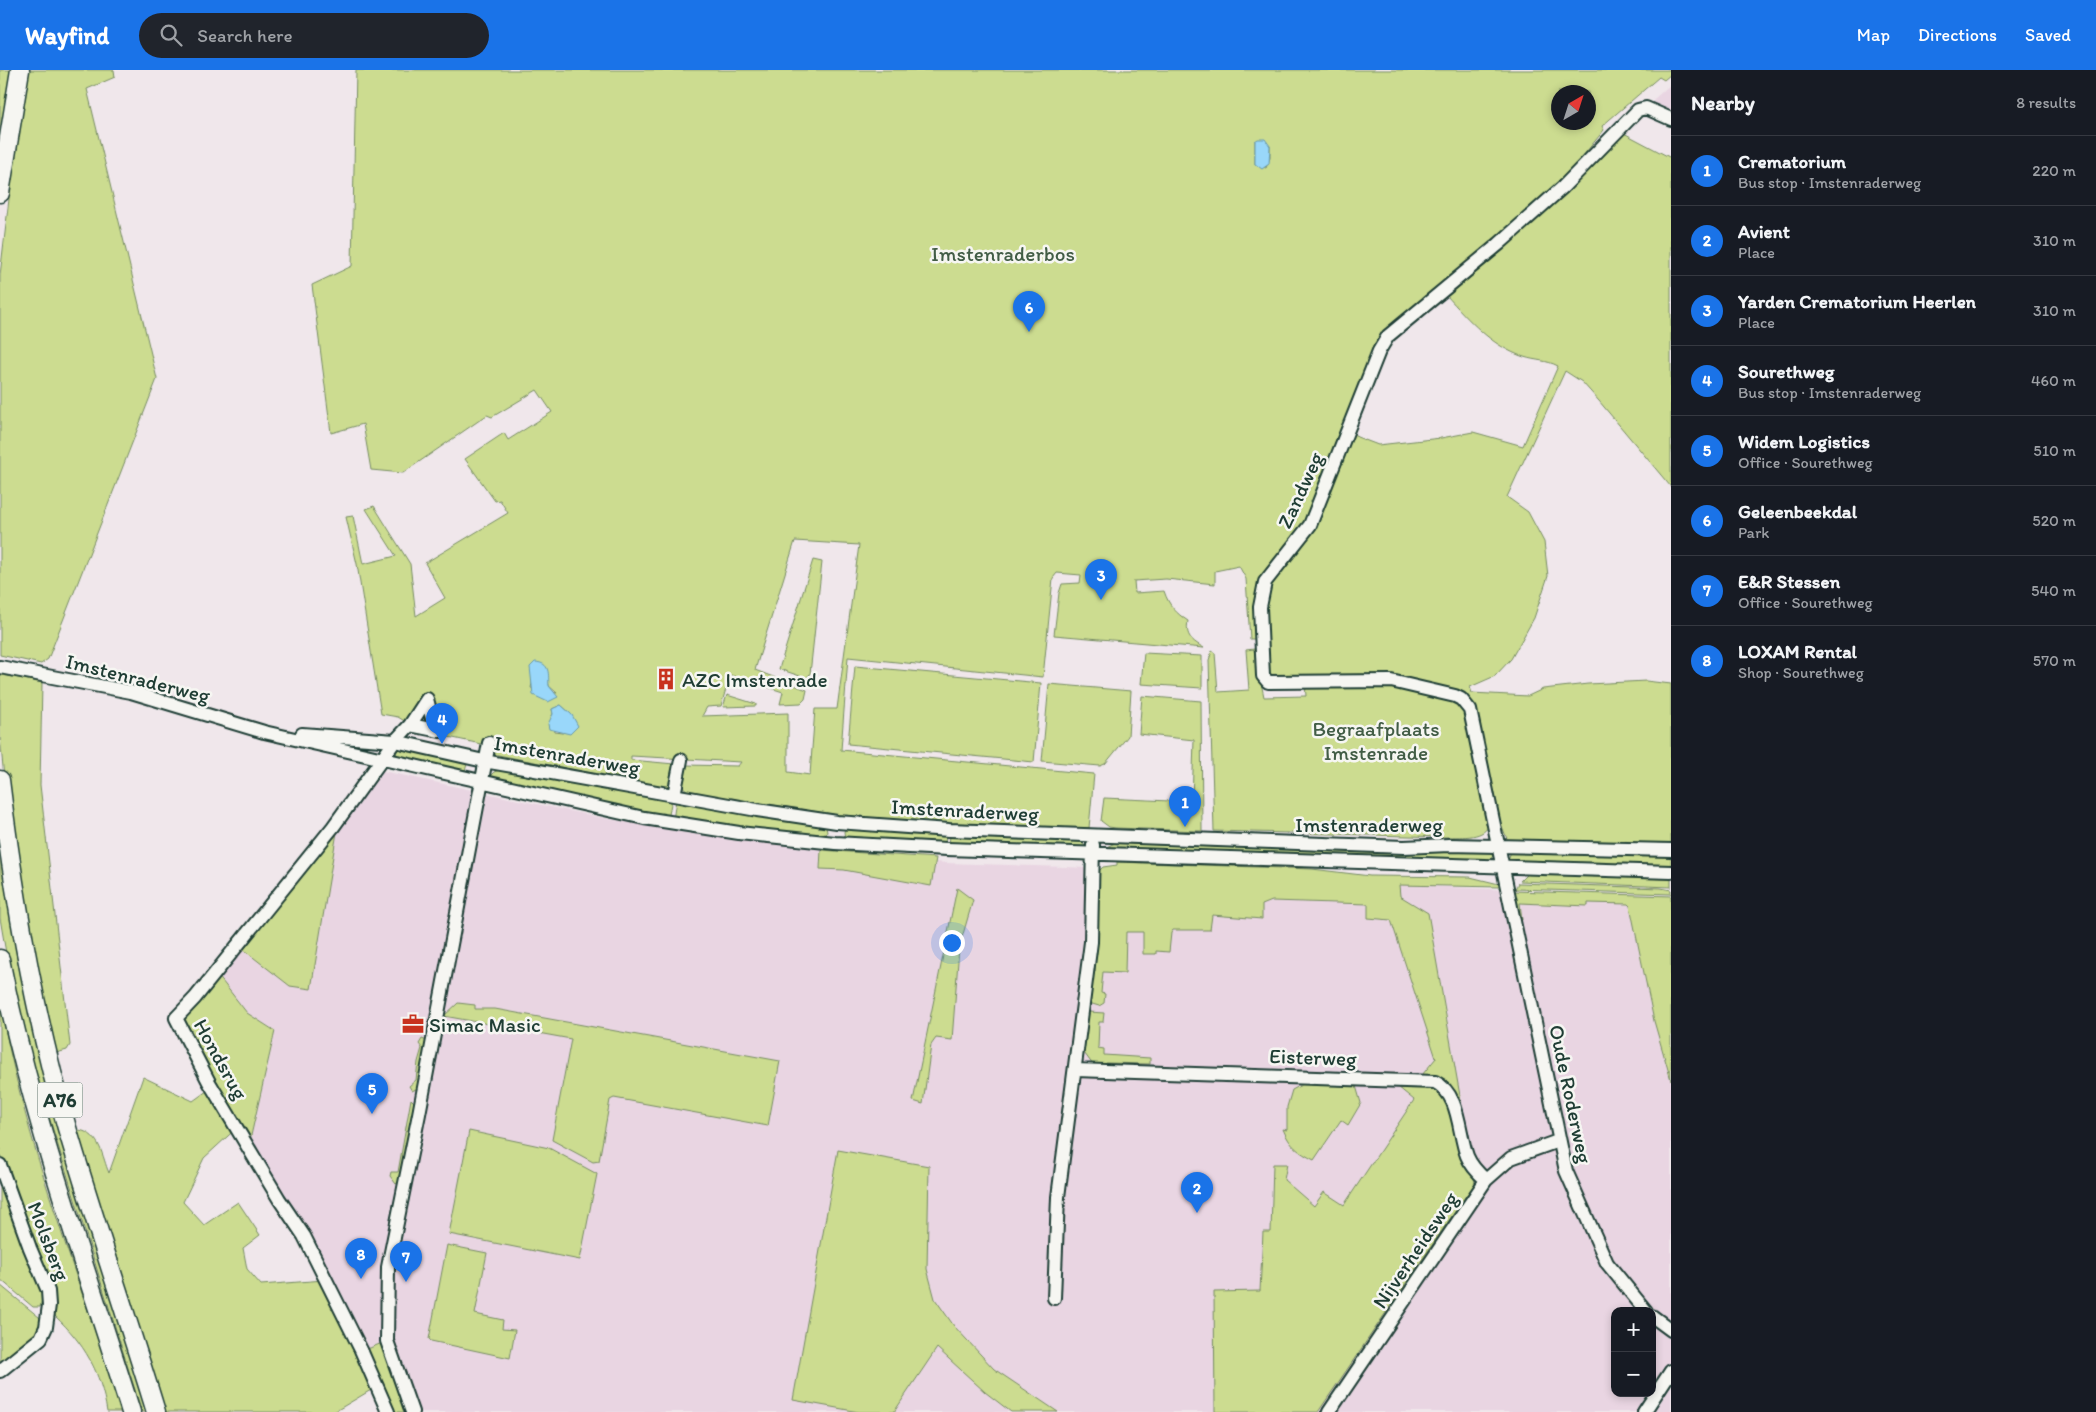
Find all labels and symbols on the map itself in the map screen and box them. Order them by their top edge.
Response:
north arrow [1551,85,1596,130]
park label: Imstenraderbos [931,241,1075,266]
pin: 6 [1013,291,1045,332]
street label: Zandweg [1272,448,1329,532]
pin: 3 [1085,559,1117,600]
street label: Imstenraderweg [63,648,213,708]
building icon: AZC Imstenrade [653,666,679,692]
place label: AZC Imstenrade [682,667,828,692]
pin: 4 [426,703,458,744]
park label: Begraafplaats Imstenrade [1312,716,1440,765]
street label: Imstenraderweg [492,730,642,780]
pin: 1 [1169,786,1201,827]
street label: Imstenraderweg [891,794,1040,826]
street label: Imstenraderweg [1295,812,1443,837]
your location [939,930,965,956]
office icon: Simac Masic [400,1011,426,1037]
place label: Simac Masic [429,1012,541,1037]
street label: Hondsrug [189,1014,253,1104]
street label: Oude Roderweg [1544,1022,1598,1166]
street label: Eisterweg [1269,1043,1358,1071]
pin: 5 [356,1073,388,1114]
road number: A76 [38,1082,82,1118]
pin: 2 [1181,1172,1213,1213]
street label: Nijverheidsweg [1367,1187,1463,1313]
street label: Molsberg [23,1198,76,1284]
pin: 8 [345,1238,377,1279]
pin: 7 [390,1241,422,1282]

